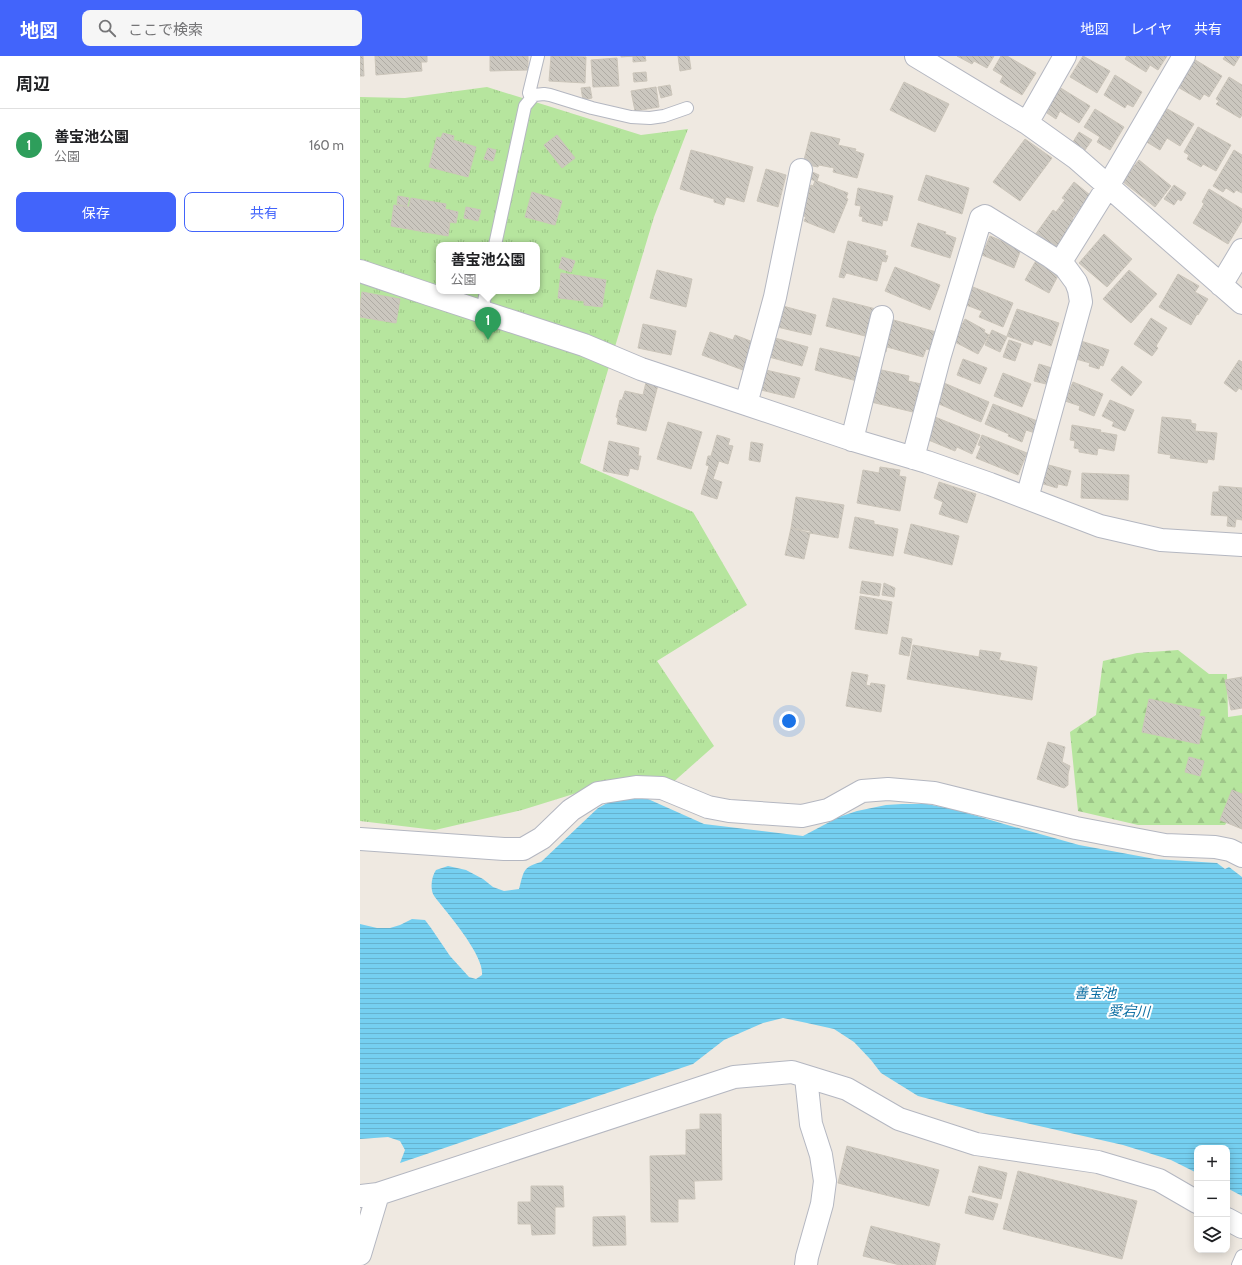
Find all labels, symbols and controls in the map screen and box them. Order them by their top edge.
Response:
search box [82,10,362,46]
icon: search [96,17,118,39]
text: 地図 [20,19,58,42]
text: 地図 [1080,20,1108,38]
text: レイヤ [1130,20,1172,38]
text: 共有 [1194,20,1222,38]
text: ここで検索 [128,21,203,39]
text: 周辺 [16,74,50,94]
text: 善宝池公園 [54,128,129,146]
text: 1 [27,137,31,153]
text: 160 m [309,137,344,153]
text: 公園 [54,148,80,164]
button: 保存 [16,192,176,232]
button: 共有 [184,192,344,232]
popup [436,242,540,294]
text: 善宝池公園 [450,251,526,269]
text: 公園 [450,271,477,287]
pin: 1 [475,307,501,340]
your location [779,711,799,731]
water label: 善宝池 [1074,984,1118,1002]
water label: 愛宕川 [1108,1001,1152,1021]
map controls [1194,1145,1230,1253]
button: + [1194,1145,1230,1181]
button: − [1194,1181,1230,1217]
button: layers [1194,1217,1230,1253]

